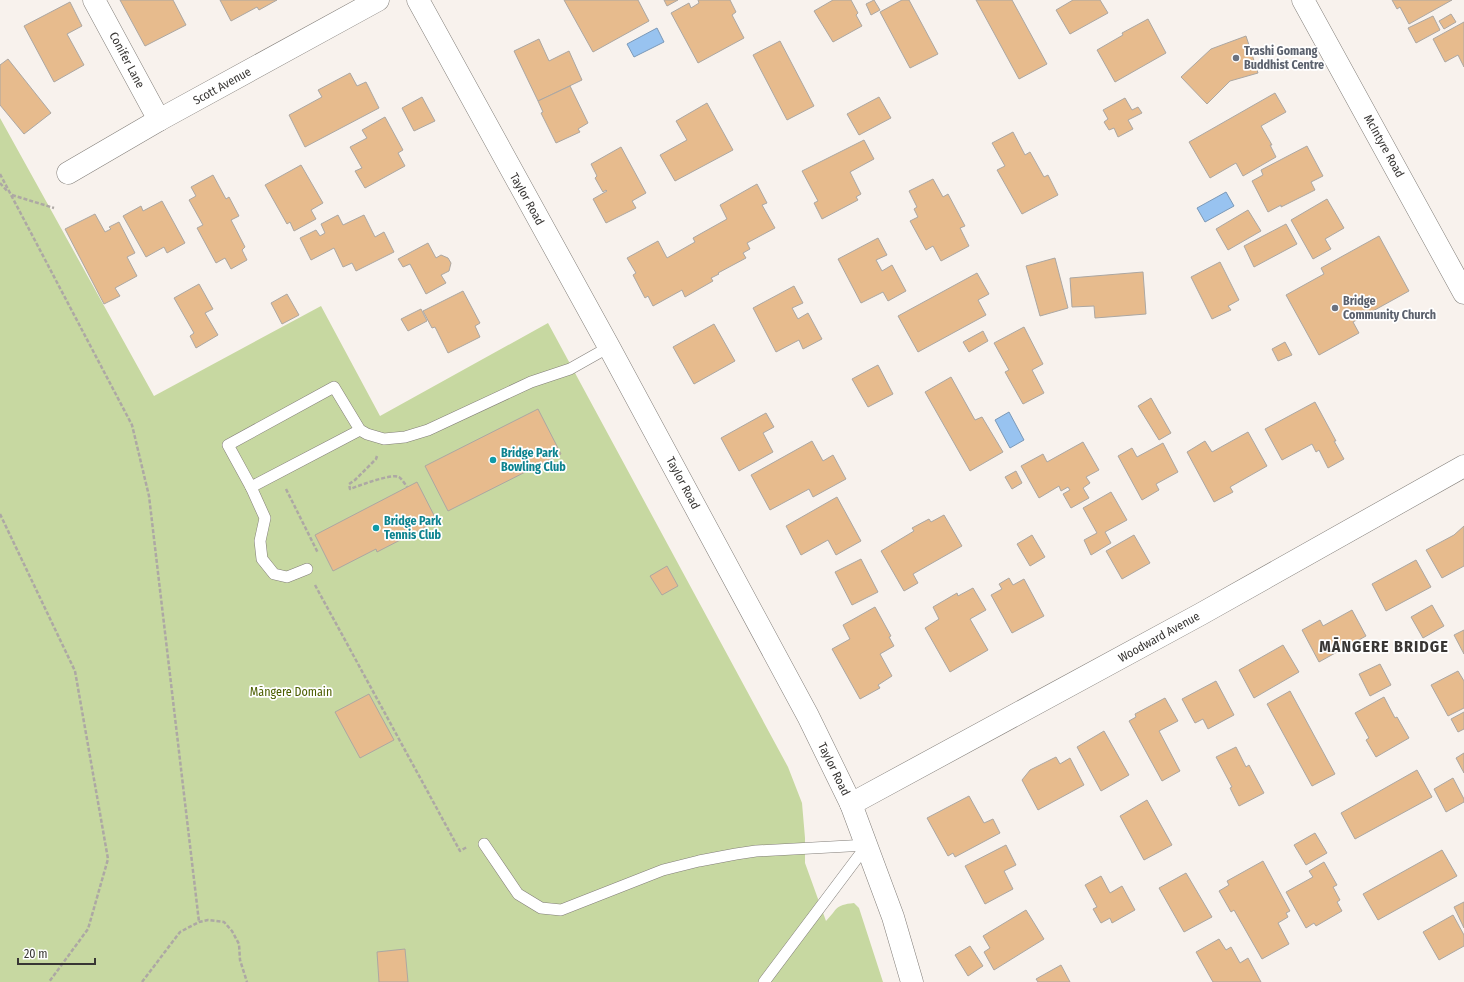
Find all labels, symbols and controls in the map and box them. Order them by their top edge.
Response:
street label: Conifer Lane [106,30,148,90]
place label: Trashi Gomang Buddhist Centre [1244,44,1324,72]
marker: Trashi Gomang Buddhist Centre [1231,53,1241,63]
street label: Scott Avenue [191,64,253,108]
street label: McIntyre Road [1361,112,1407,180]
street label: Taylor Road [507,171,547,227]
place label: Bridge Community Church [1343,294,1436,322]
marker: Bridge Community Church [1330,303,1340,313]
place label: Bridge Park Bowling Club [501,446,566,474]
street label: Taylor Road [663,454,703,512]
marker: Bridge Park Bowling Club [488,455,498,465]
place label: Bridge Park Tennis Club [384,514,442,542]
marker: Bridge Park Tennis Club [371,523,381,533]
street label: Woodward Avenue [1116,609,1202,665]
district label: MĀNGERE BRIDGE [1319,637,1449,656]
park label: Māngere Domain [250,685,332,699]
street label: Taylor Road [815,740,853,798]
scale bar [18,940,95,966]
text: 20 m [24,947,48,961]

